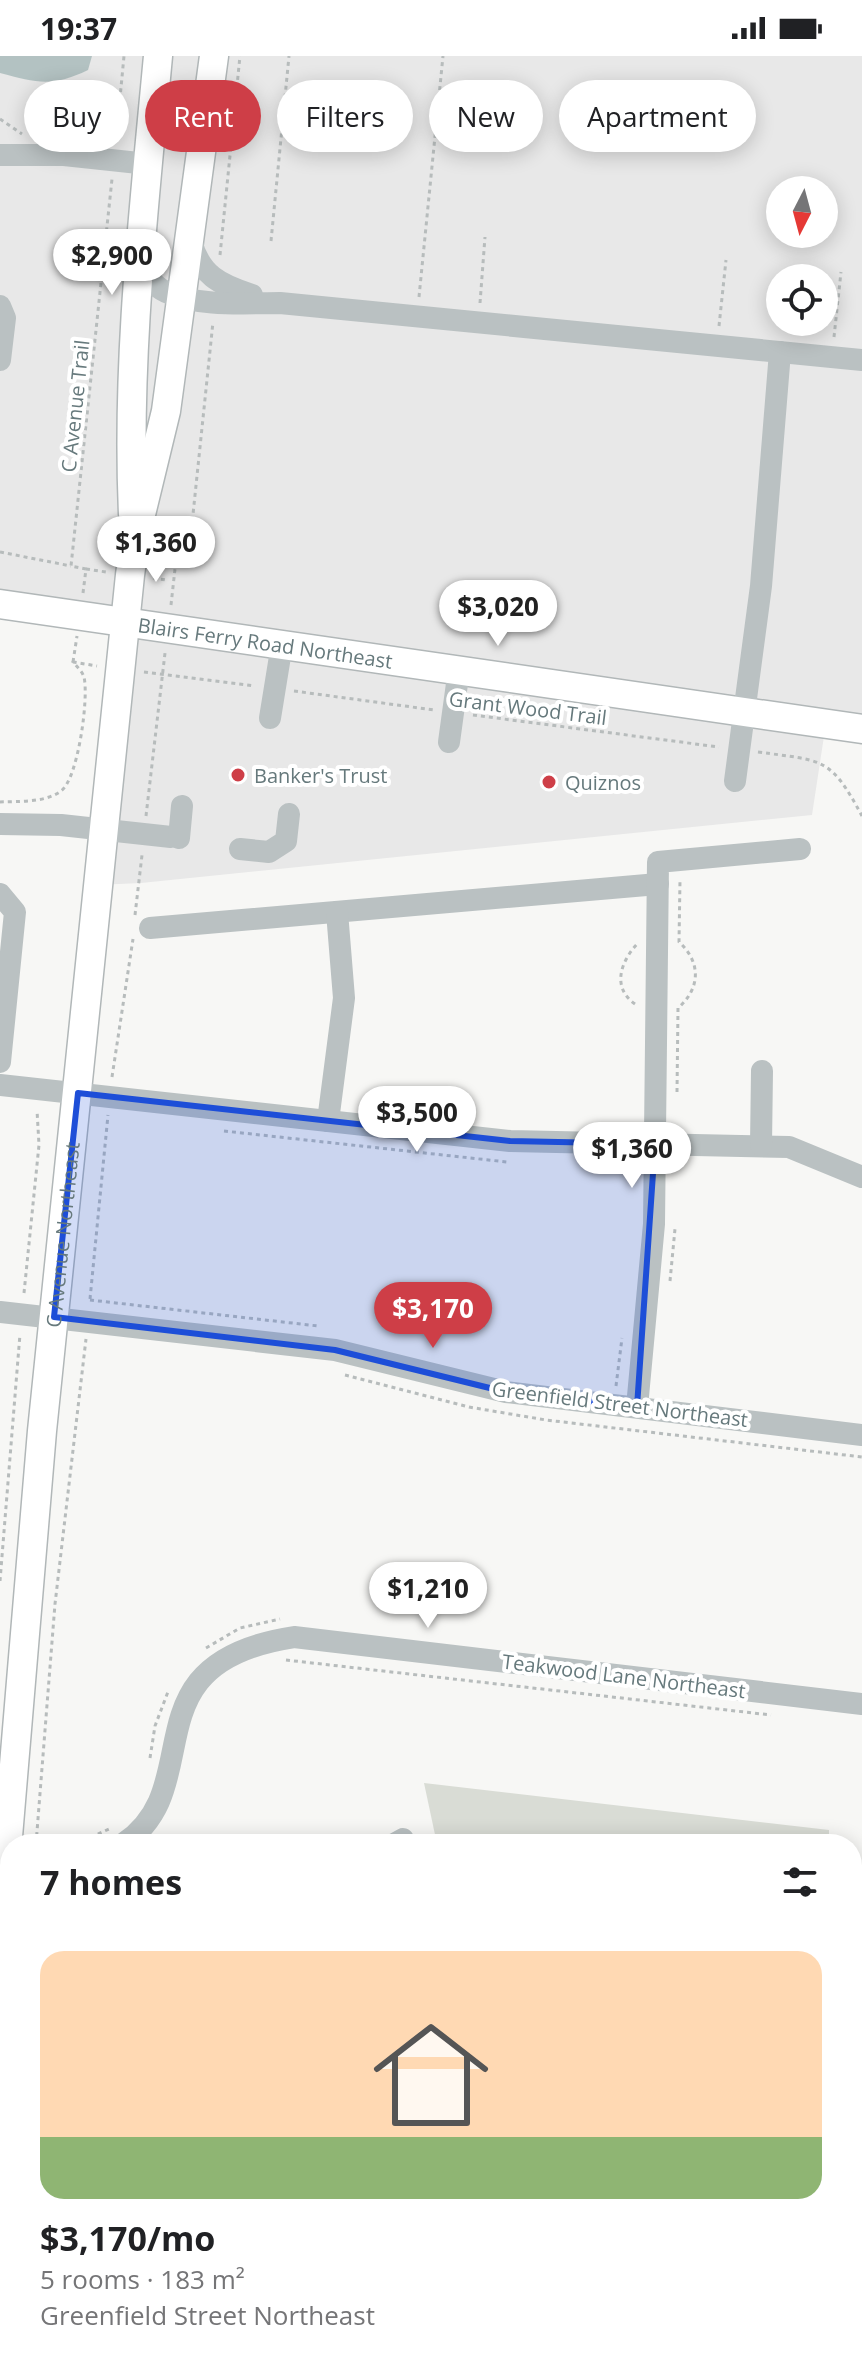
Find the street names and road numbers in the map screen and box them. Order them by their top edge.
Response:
street label: C Avenue Trail [55,338,95,474]
street label: Blairs Ferry Road Northeast [136,611,394,674]
street label: Grant Wood Trail [448,685,608,731]
street label: C Avenue Northeast [39,1141,85,1329]
street label: Greenfield Street Northeast [490,1375,750,1433]
street label: Teakwood Lane Northeast [501,1648,747,1704]

